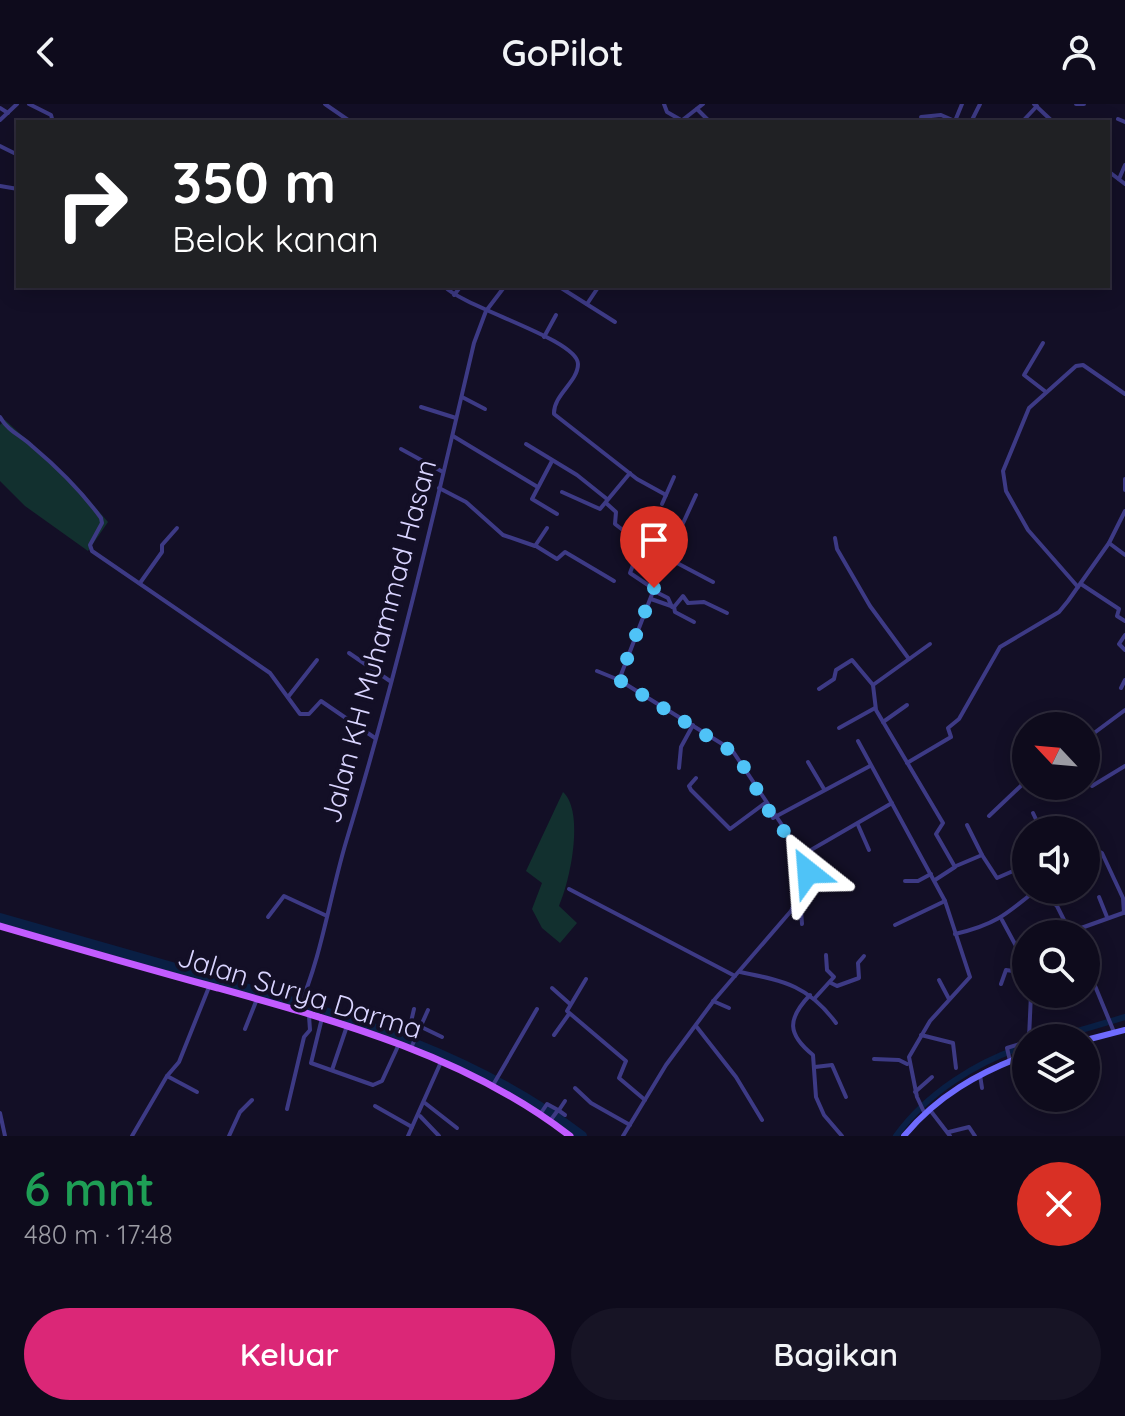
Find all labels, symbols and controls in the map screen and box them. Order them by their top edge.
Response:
icon: back [24,30,68,74]
text: GoPilot [501,30,624,75]
icon: person [1057,30,1101,74]
text: 350 m [172,147,336,217]
icon: right [40,152,144,256]
text: Belok kanan [172,216,379,261]
street label: Jalan KH Muhammad Hasan [313,455,443,827]
pin [620,506,688,588]
icon: arrive [632,518,676,562]
north arrow [1012,712,1100,800]
map controls [1012,712,1100,1112]
button: sound [1012,816,1100,904]
position arrow [766,830,850,914]
button: search [1012,920,1100,1008]
street label: Jalan Surya Darma [174,938,426,1046]
button: layers [1012,1024,1100,1112]
text: 6 mnt [24,1158,155,1218]
button: close [1017,1162,1101,1246]
text: 480 m · 17:48 [24,1218,173,1251]
button: Keluar [24,1308,555,1400]
button: Bagikan [571,1308,1101,1400]

